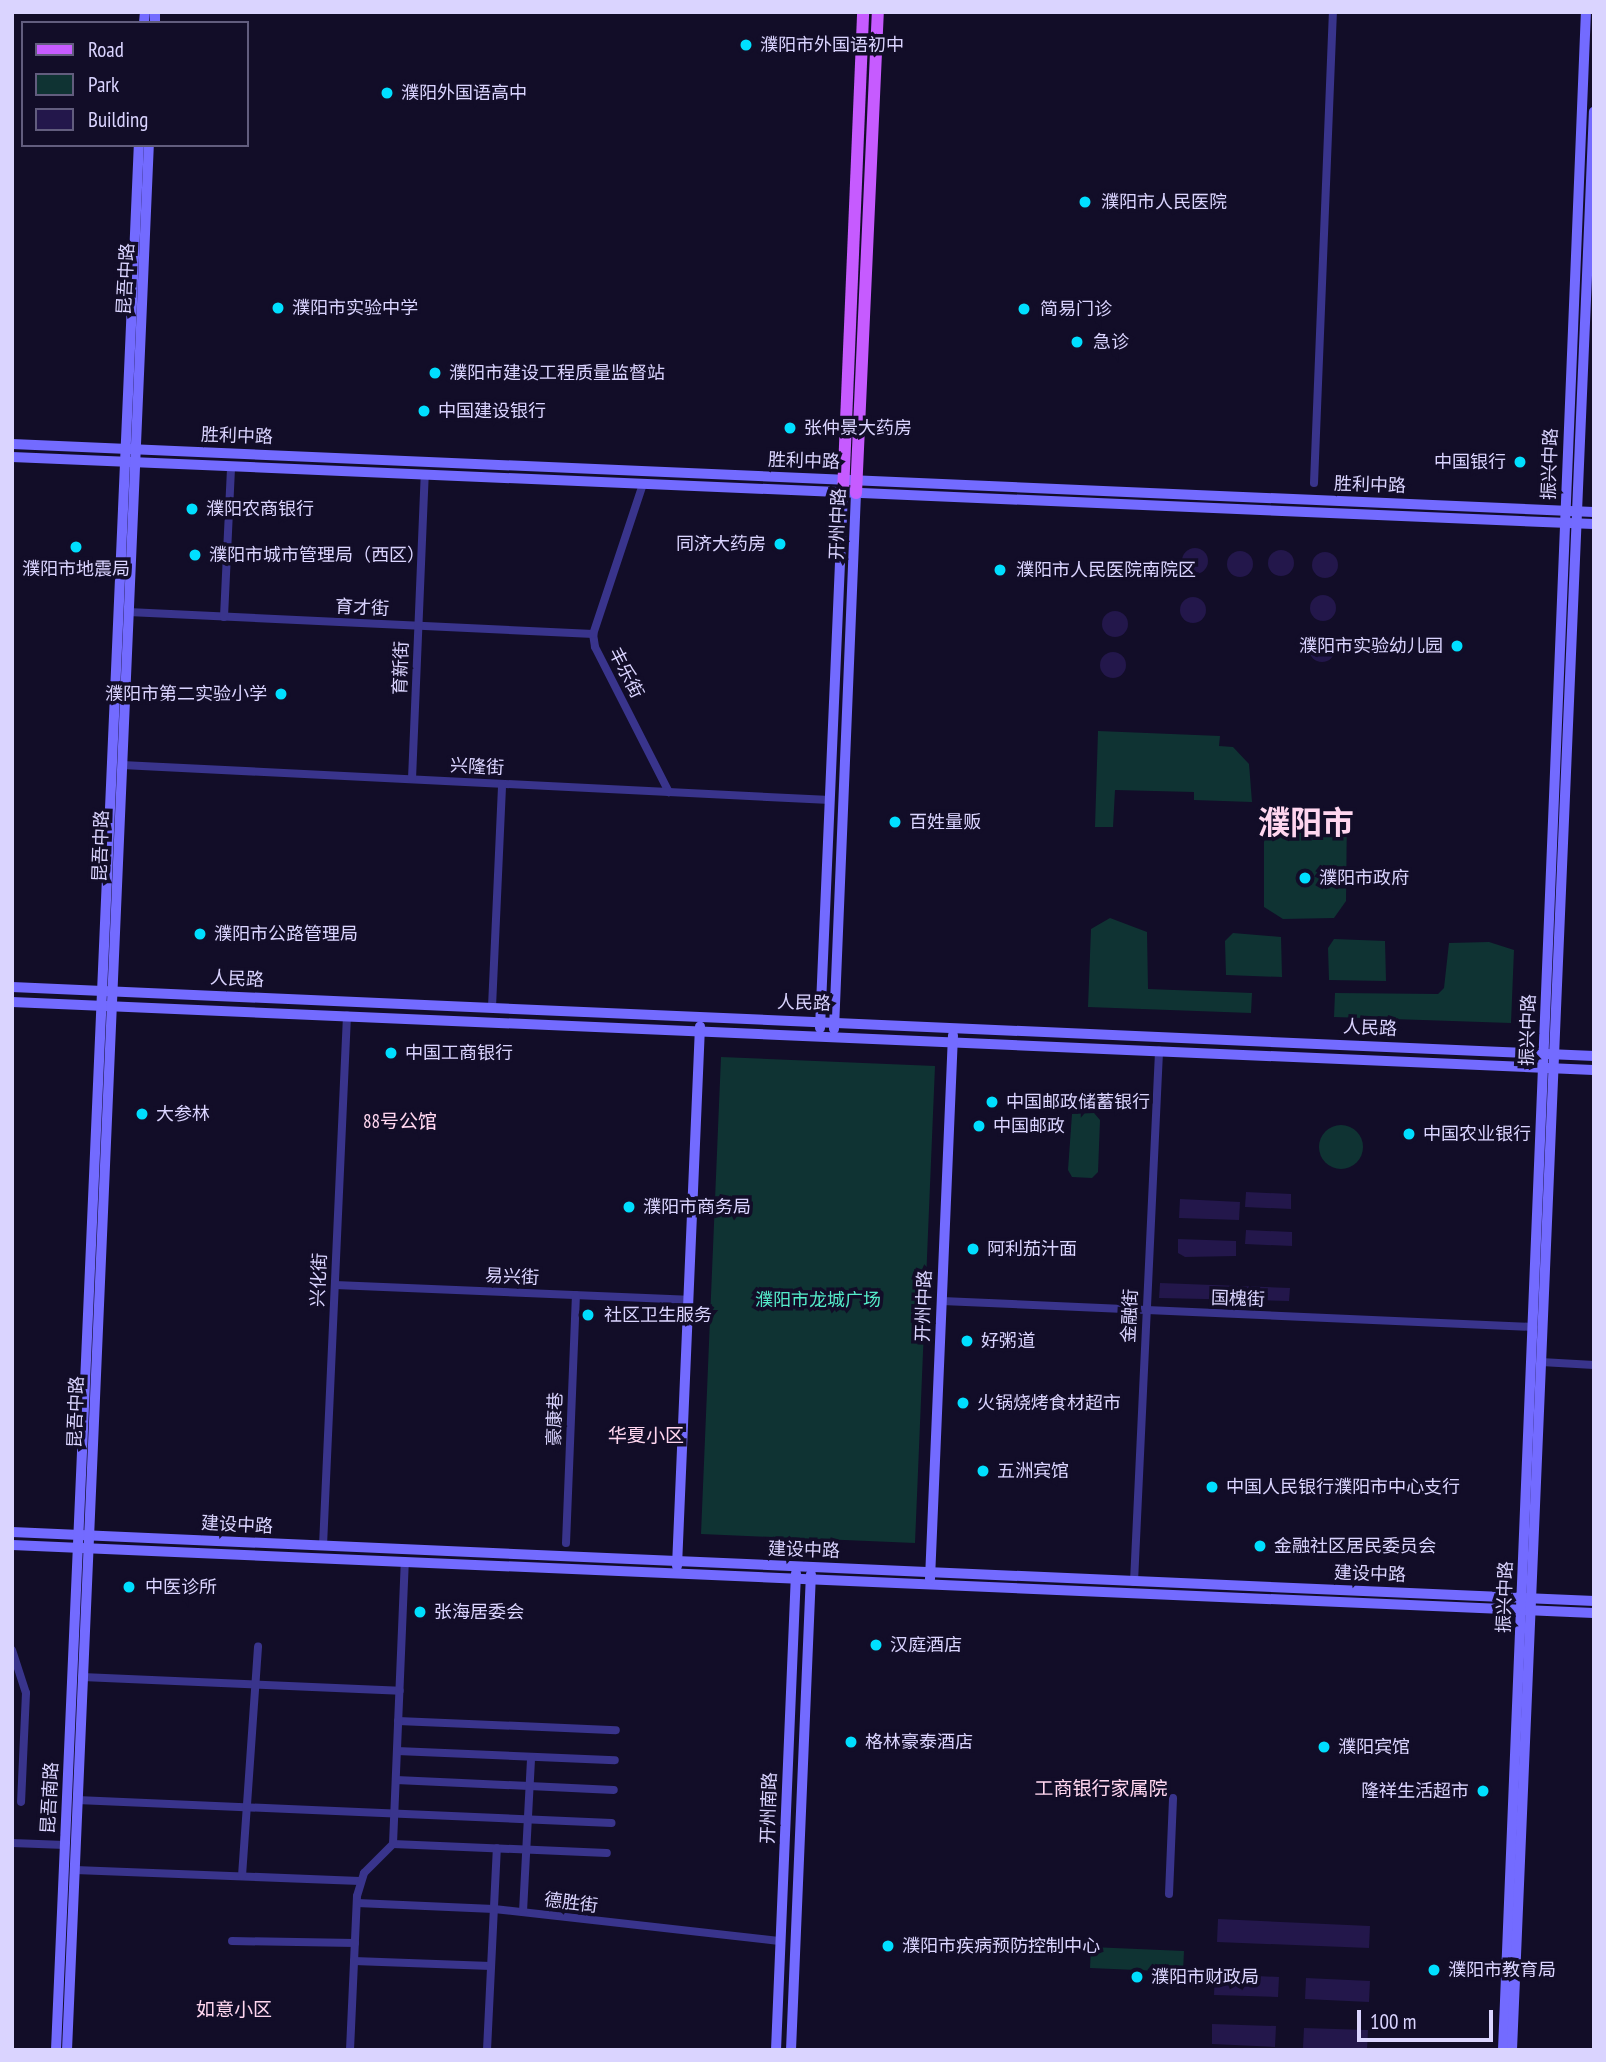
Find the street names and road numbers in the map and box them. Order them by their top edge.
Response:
street label: 昆吾中路 [113,242,139,316]
street label: 胜利中路 [201,424,273,448]
street label: 振兴中路 [1538,428,1562,500]
street label: 胜利中路 [768,449,840,473]
street label: 胜利中路 [1334,473,1406,497]
street label: 开州中路 [826,488,850,560]
street label: 育才街 [334,596,390,620]
street label: 育新街 [389,641,413,695]
street label: 丰乐街 [604,644,648,702]
street label: 兴隆街 [449,755,505,779]
street label: 昆吾中路 [89,810,113,882]
street label: 人民路 [209,967,265,991]
street label: 人民路 [777,991,831,1015]
street label: 振兴中路 [1516,994,1540,1066]
street label: 人民路 [1342,1016,1398,1040]
street label: 兴化街 [307,1252,331,1308]
street label: 易兴街 [484,1265,540,1289]
street label: 开州中路 [912,1270,936,1342]
street label: 国槐街 [1211,1287,1265,1311]
street label: 金融街 [1118,1288,1142,1344]
street label: 昆吾中路 [64,1376,88,1448]
street label: 豪康巷 [543,1392,567,1446]
street label: 建设中路 [200,1512,274,1538]
street label: 建设中路 [768,1538,840,1562]
street label: 振兴中路 [1493,1561,1517,1633]
street label: 建设中路 [1334,1562,1406,1586]
street label: 昆吾南路 [37,1761,63,1835]
street label: 开州南路 [757,1772,781,1844]
street label: 德胜街 [543,1889,599,1917]

